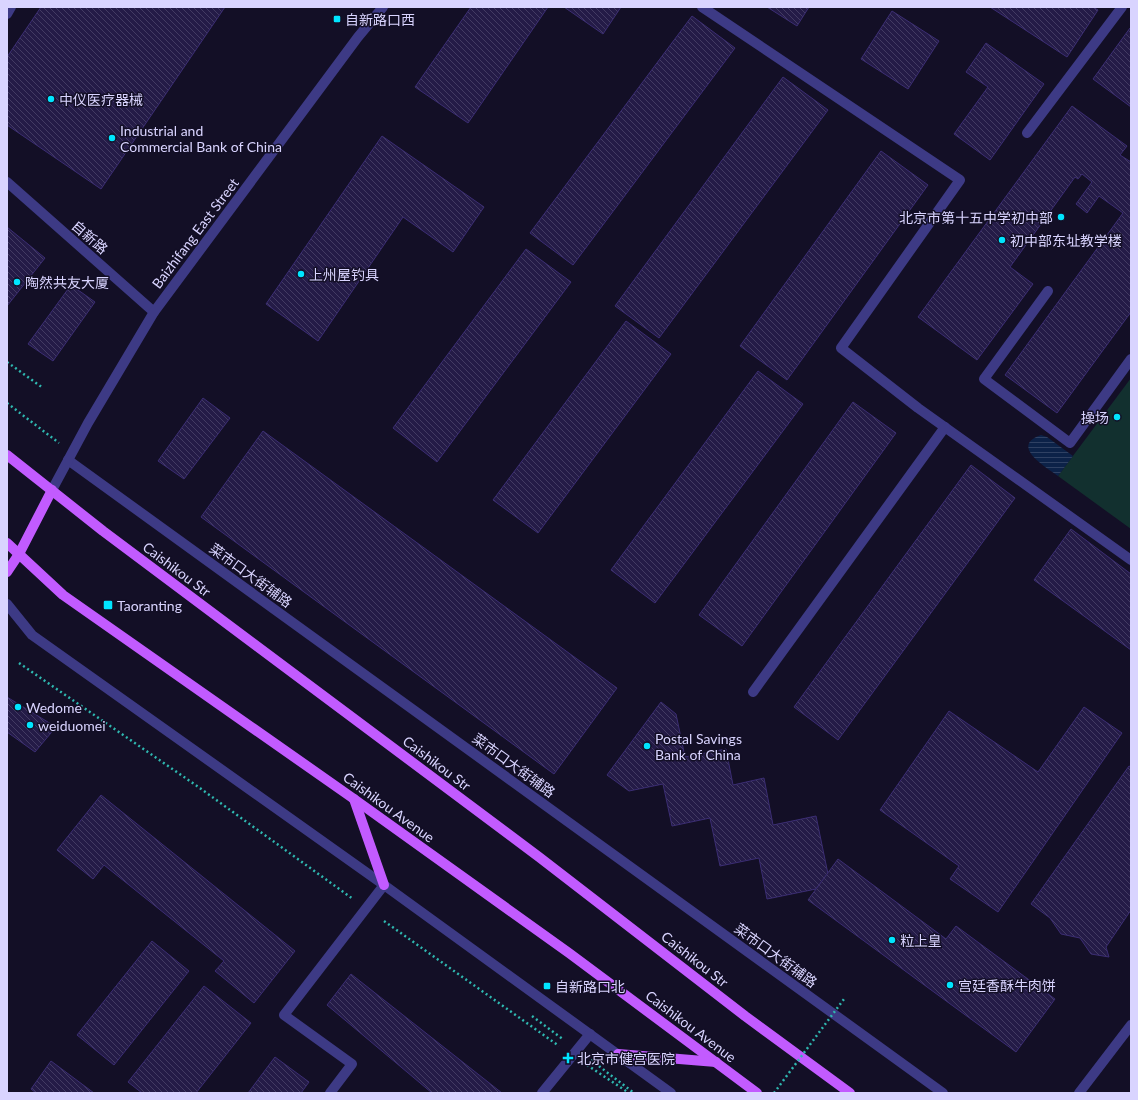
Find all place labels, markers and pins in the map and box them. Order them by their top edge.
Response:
place label: 自新路口西 [345,11,415,28]
marker: 自新路口西 [332,14,342,24]
place label: 中仪医疗器械 [59,91,143,108]
marker: 中仪医疗器械 [46,94,56,104]
place label: Industrial and Commercial Bank of China [120,122,282,155]
marker: Industrial and Commercial Bank of China [107,133,117,143]
place label: 北京市第十五中学初中部 [899,209,1053,226]
marker: 北京市第十五中学初中部 [1056,212,1066,222]
place label: 初中部东址教学楼 [1010,232,1122,249]
marker: 初中部东址教学楼 [997,235,1007,245]
place label: 上州屋钓具 [309,266,379,283]
marker: 上州屋钓具 [296,269,306,279]
place label: 陶然共友大厦 [25,274,109,291]
marker: 陶然共友大厦 [12,277,22,287]
place label: 操场 [1081,409,1109,426]
marker: 操场 [1112,412,1122,422]
place label: Taoranting [117,597,182,614]
marker: Taoranting [102,599,114,611]
place label: Wedome [26,699,82,716]
marker: Wedome [13,702,23,712]
place label: weiduomei [38,717,106,734]
marker: weiduomei [25,720,35,730]
place label: Postal Savings Bank of China [655,730,742,763]
marker: Postal Savings Bank of China [642,741,652,751]
place label: 粒上皇 [900,932,942,949]
marker: 粒上皇 [887,935,897,945]
place label: 宫廷香酥牛肉饼 [958,977,1056,994]
place label: 自新路口北 [555,978,625,995]
marker: 宫廷香酥牛肉饼 [945,980,955,990]
marker: 自新路口北 [542,981,552,991]
place label: 北京市健宫医院 [577,1050,675,1067]
marker: 北京市健宫医院 [562,1052,574,1064]

